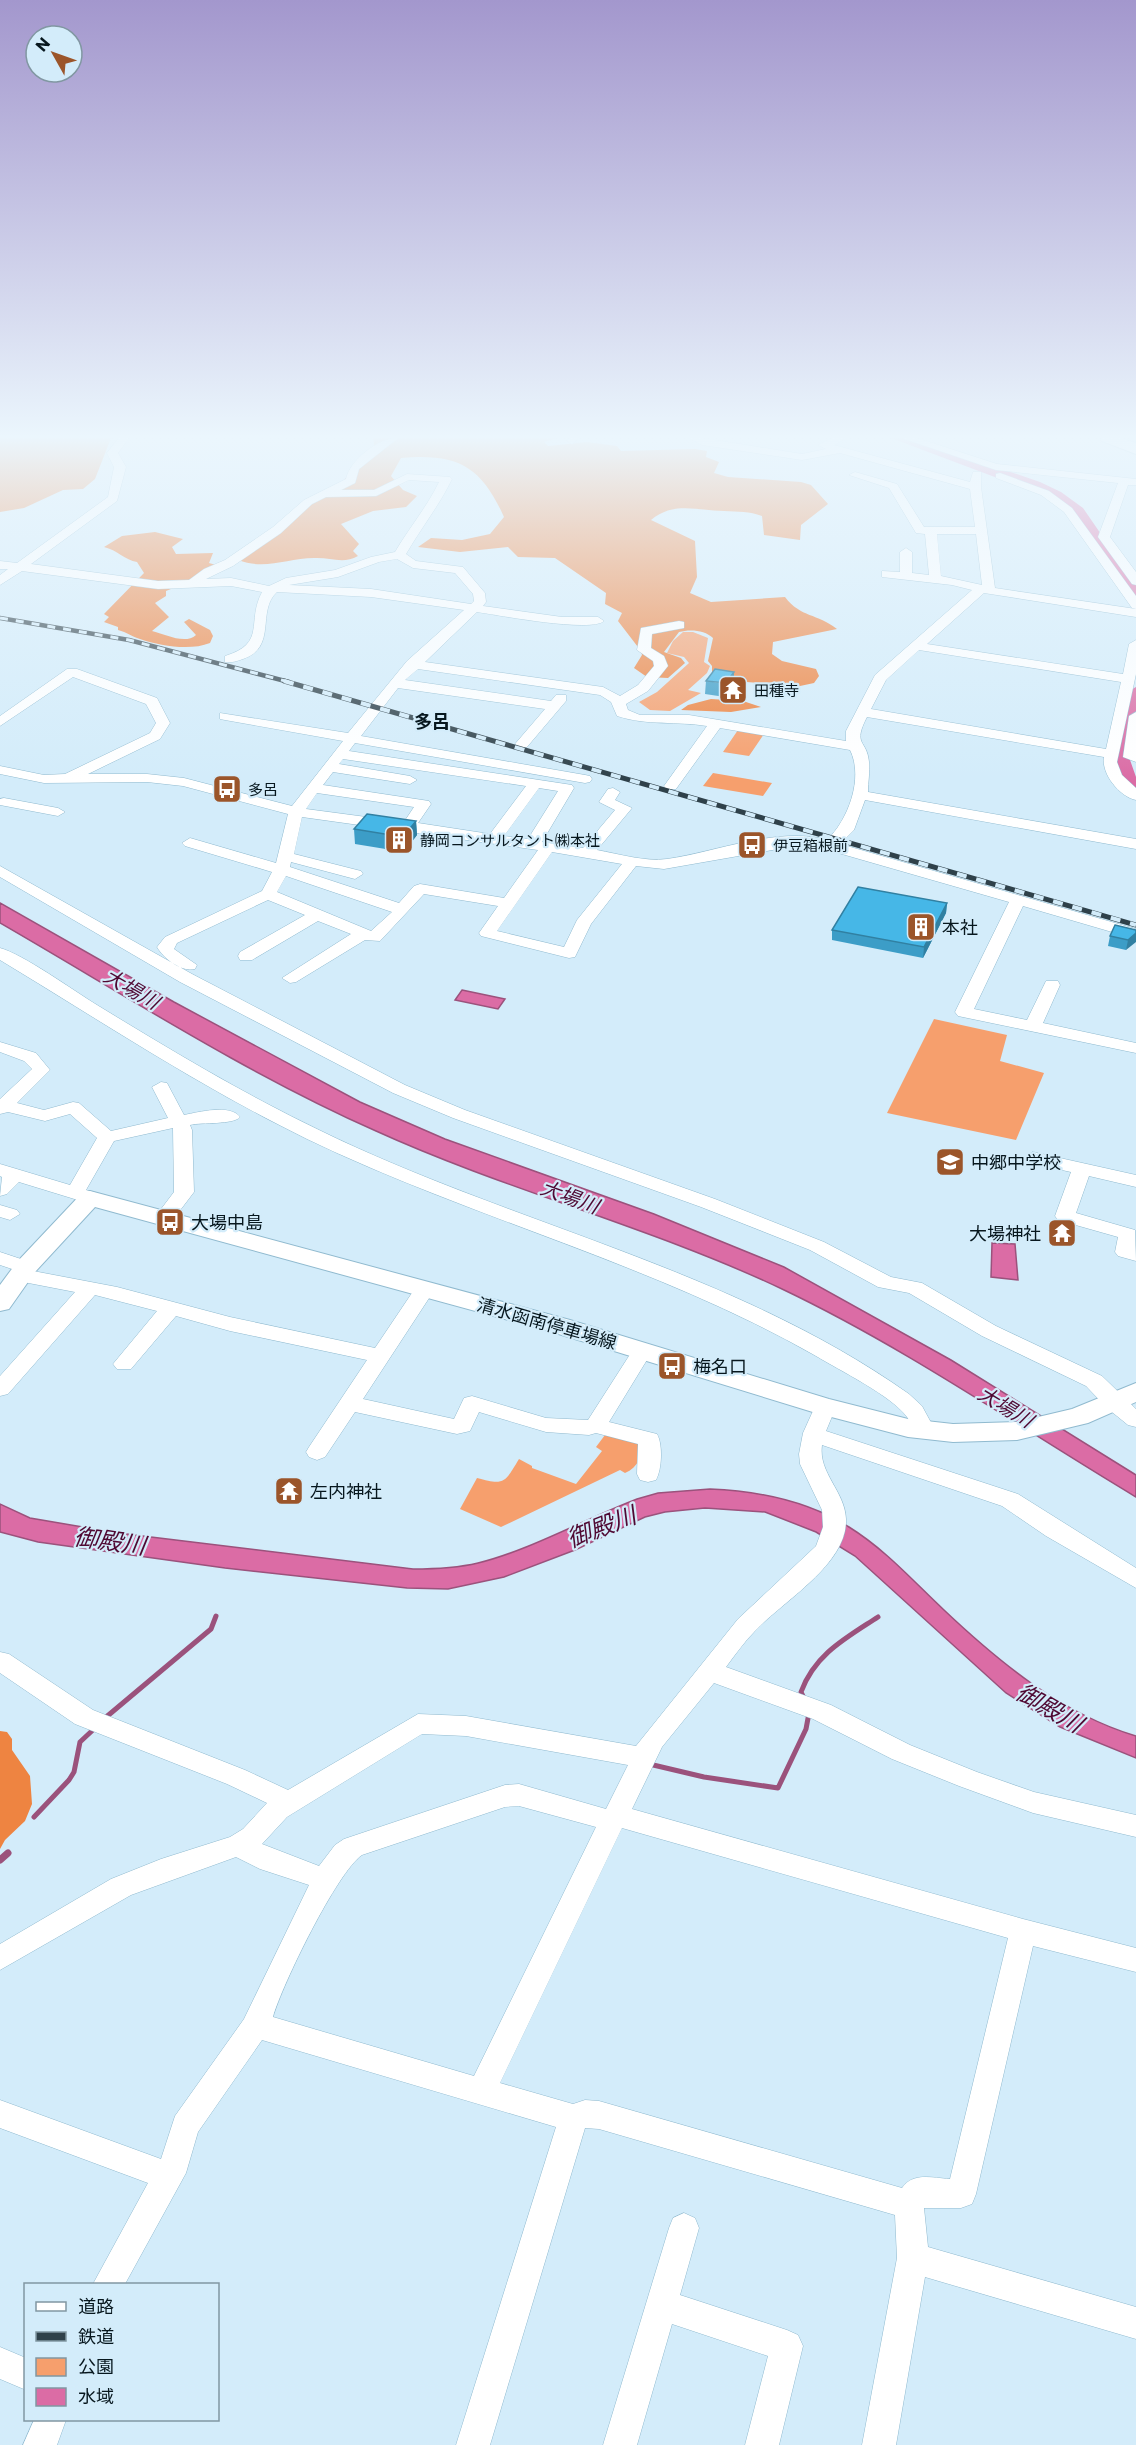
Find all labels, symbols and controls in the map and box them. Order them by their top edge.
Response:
north arrow [24,24,84,84]
text: N [31,33,53,55]
temple icon: 田種寺 [717,674,749,706]
place label: 田種寺 [754,681,799,699]
district label: 多呂 [414,710,450,732]
bus stop icon: 多呂 [211,773,243,805]
place label: 多呂 [248,780,278,798]
building icon: 静岡コンサルタント㈱本社 [383,824,415,856]
bus stop icon: 伊豆箱根前 [736,829,768,861]
place label: 静岡コンサルタント㈱本社 [420,831,600,849]
place label: 伊豆箱根前 [773,836,848,854]
building icon: 本社 [905,911,937,943]
place label: 本社 [942,916,978,938]
water label: 大場川 [100,963,166,1014]
school or university icon: 中郷中学校 [934,1146,966,1178]
place label: 中郷中学校 [971,1151,1061,1173]
water label: 大場川 [538,1174,604,1218]
bus stop icon: 大場中島 [154,1206,186,1238]
place label: 大場中島 [191,1211,263,1233]
temple icon: 大場神社 [1046,1217,1078,1249]
place label: 大場神社 [969,1222,1041,1244]
street label: 清水函南停車場線 [475,1293,619,1353]
bus stop icon: 梅名口 [656,1350,688,1382]
place label: 梅名口 [693,1355,747,1377]
water label: 大場川 [974,1380,1040,1433]
temple icon: 左内神社 [273,1475,305,1507]
place label: 左内神社 [310,1480,382,1502]
water label: 御殿川 [562,1498,643,1552]
water label: 御殿川 [72,1521,151,1560]
water label: 御殿川 [1012,1676,1091,1739]
legend [24,2283,219,2421]
text: 道路 [78,2295,114,2317]
text: 鉄道 [78,2325,114,2347]
text: 公園 [78,2355,114,2377]
text: 水域 [78,2385,114,2407]

